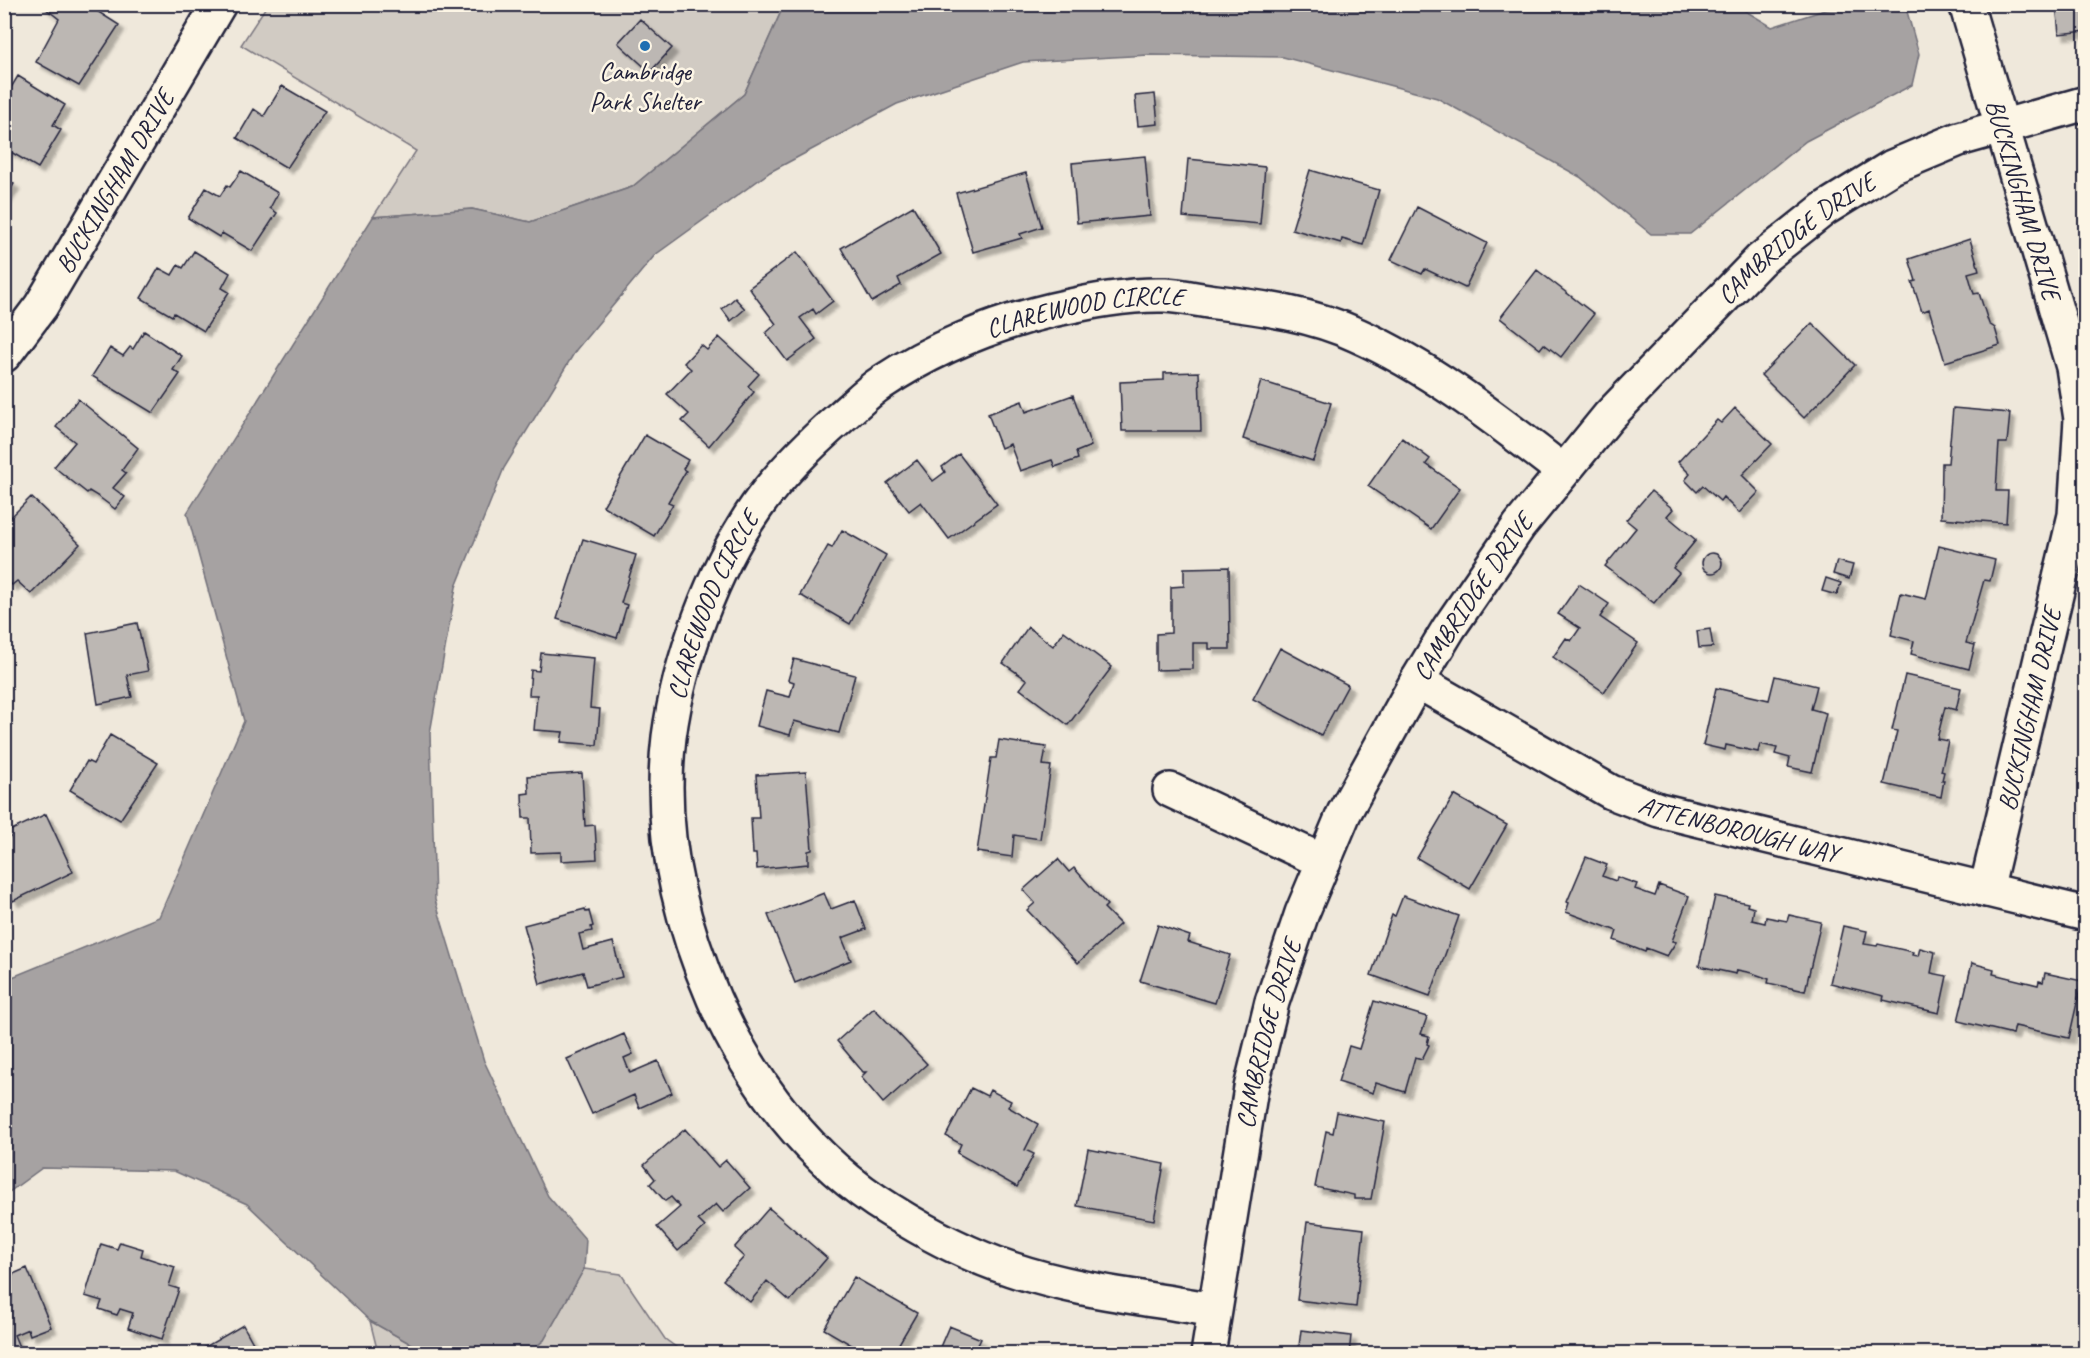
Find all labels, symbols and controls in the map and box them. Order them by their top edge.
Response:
marker: Cambridge Park Shelter [638,39,652,53]
place label: Cambridge Park Shelter [589,55,703,118]
street label: BUCKINGHAM DRIVE [48,81,184,279]
street label: BUCKINGHAM DRIVE [1978,96,2069,308]
street label: CAMBRIDGE DRIVE [1710,163,1885,312]
street label: CLAREWOOD CIRCLE [981,279,1190,346]
street label: CLAREWOOD CIRCLE [660,501,769,702]
street label: CAMBRIDGE DRIVE [1405,503,1542,687]
street label: BUCKINGHAM DRIVE [1990,601,2070,814]
street label: ATTENBOROUGH WAY [1634,788,1846,871]
street label: CAMBRIDGE DRIVE [1229,932,1310,1131]

